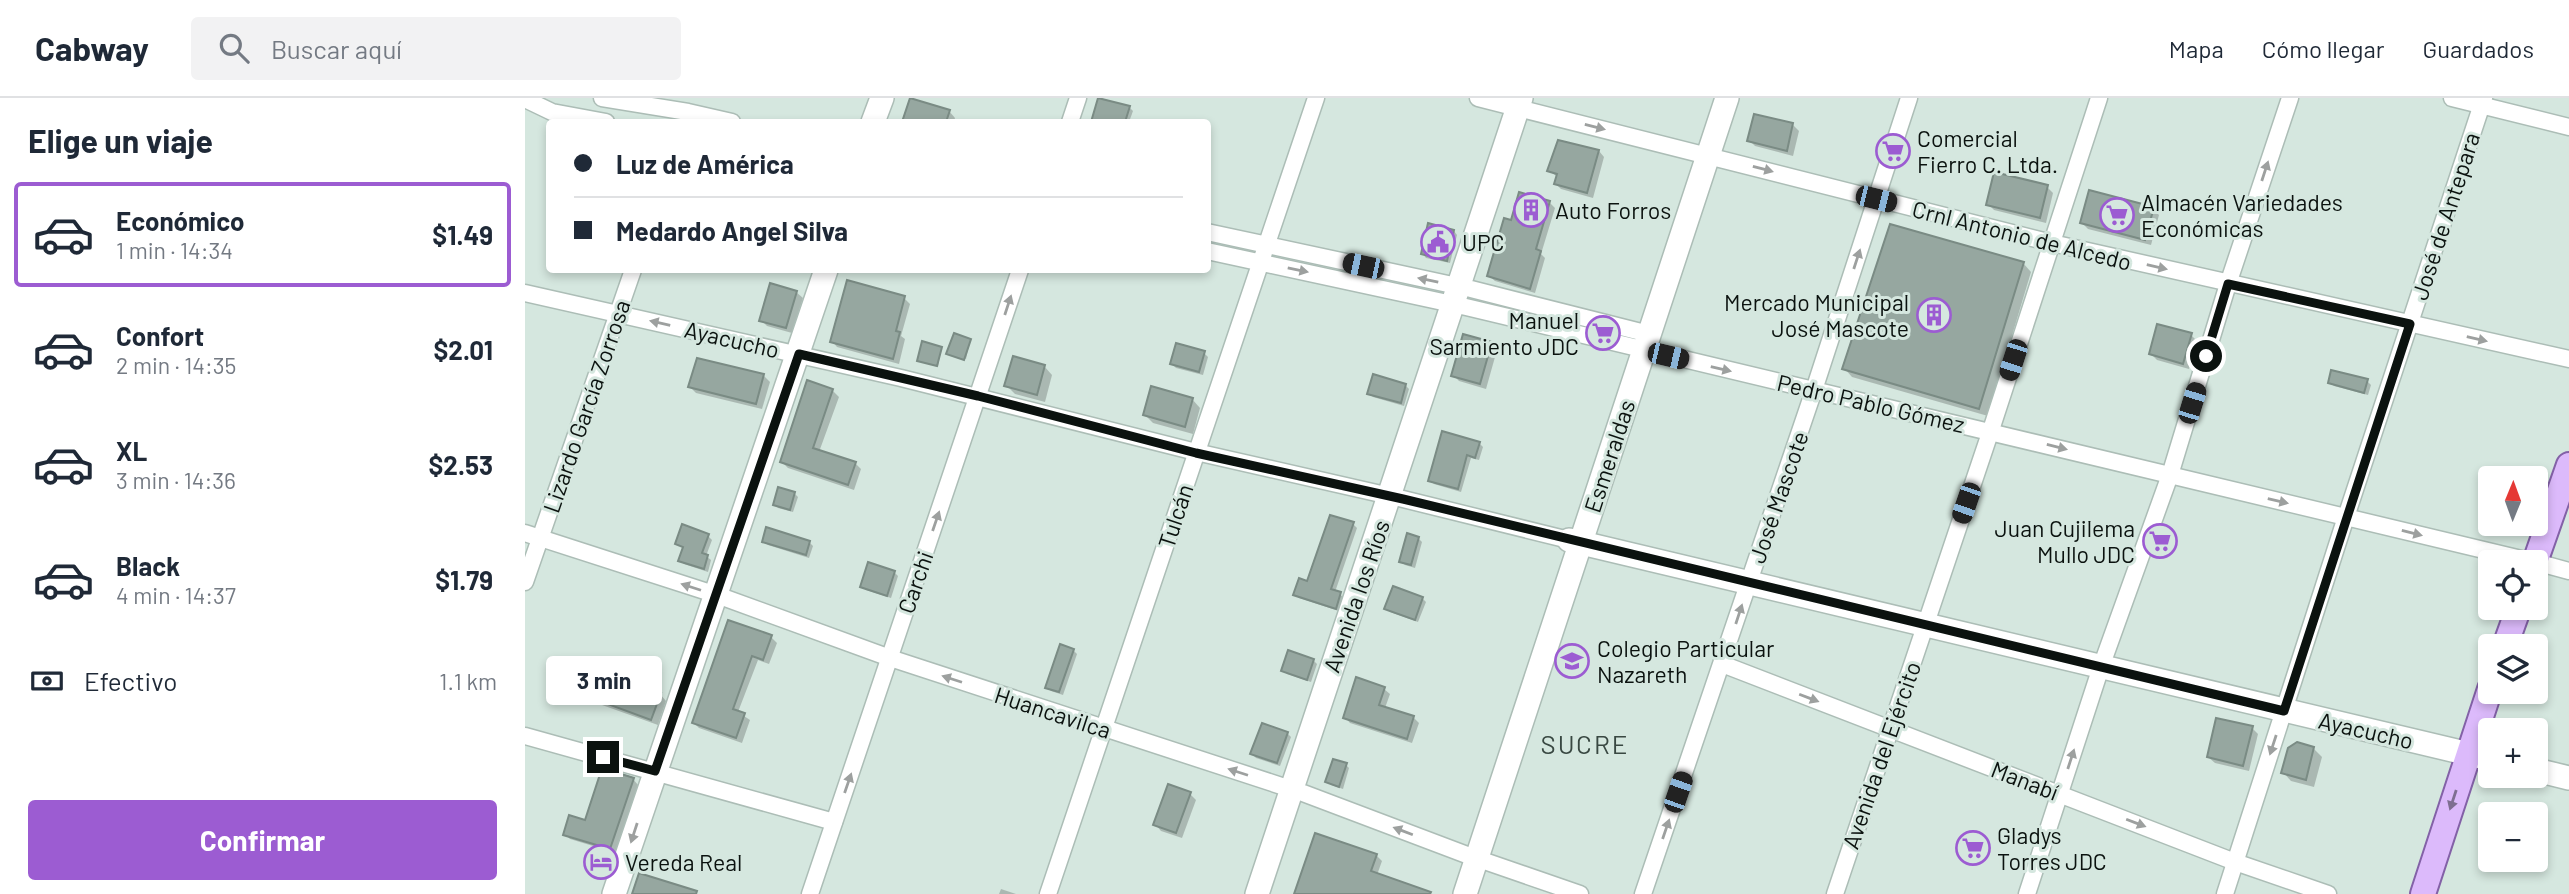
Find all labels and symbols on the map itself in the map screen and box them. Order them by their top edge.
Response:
one-way arrow [1584,122,1606,133]
place label: Comercial Fierro C. Ltda. [1917,124,2058,178]
street label: José de Antepara [2405,129,2485,303]
supermarket icon: Comercial Fierro C. Ltda. [1874,132,1912,170]
one-way arrow [2261,161,2271,182]
one-way arrow [1752,164,1774,175]
car [1854,184,1899,214]
place label: Almacén Variedades Económicas [2141,188,2343,242]
building icon: Auto Forros [1512,191,1550,229]
street label: Crnl Antonio de Alcedo [1910,194,2134,276]
place label: Auto Forros [1555,196,1671,224]
supermarket icon: Almacén Variedades Económicas [2098,196,2136,234]
public building icon: UPC [1419,223,1457,261]
place label: UPC [1462,228,1504,256]
one-way arrow [1852,248,1862,269]
car [1341,251,1386,281]
one-way arrow [2146,262,2168,273]
one-way arrow [1287,265,1309,276]
one-way arrow [1417,275,1439,286]
place label: Mercado Municipal José Mascote [1724,288,1909,342]
one-way arrow [1004,295,1014,316]
street label: Lizardo García Zorrosa [536,296,636,516]
building icon: Mercado Municipal José Mascote [1915,296,1953,334]
place label: Manuel Sarmiento JDC [1429,306,1579,360]
supermarket icon: Manuel Sarmiento JDC [1584,314,1622,352]
street label: Ayacucho [682,315,782,363]
one-way arrow [649,317,671,328]
one-way arrow [2466,333,2488,344]
car [1997,337,2030,383]
route start [2190,340,2222,372]
car [1646,341,1691,371]
one-way arrow [1710,363,1732,374]
street label: Pedro Pablo Gómez [1775,368,1967,438]
car [2176,380,2209,426]
street label: Esmeraldas [1578,396,1640,516]
street label: José Mascote [1742,427,1814,567]
one-way arrow [2046,442,2068,453]
north arrow [2478,466,2548,536]
street label: Tulcán [1152,480,1198,552]
car [1950,480,1983,526]
one-way arrow [2267,496,2289,507]
one-way arrow [931,510,942,531]
place label: Juan Cujilema Mullo JDC [1995,514,2135,568]
street label: Avenida los Ríos [1317,516,1395,676]
supermarket icon: Juan Cujilema Mullo JDC [2141,522,2179,560]
one-way arrow [2401,528,2423,539]
street label: Carchi [891,547,939,617]
one-way arrow [680,581,701,591]
one-way arrow [1734,604,1745,625]
place label: Colegio Particular Nazareth [1597,634,1775,688]
school or university icon: Colegio Particular Nazareth [1553,642,1591,680]
callout: 3 min [545,656,661,704]
street label: Avenida del Ejército [1836,658,1926,852]
one-way arrow [941,673,962,683]
street label: Huancavilca [991,680,1115,744]
one-way arrow [1799,692,1820,703]
street label: Ayacucho [2316,706,2416,754]
district label: SUCRE [1540,728,1630,759]
one-way arrow [2267,735,2278,756]
route end [587,741,619,773]
one-way arrow [2066,749,2077,770]
street label: Manabí [1987,754,2063,806]
one-way arrow [1227,766,1248,777]
car [1662,769,1695,815]
one-way arrow [843,772,854,793]
one-way arrow [2447,790,2458,811]
one-way arrow [2125,817,2146,828]
one-way arrow [1661,819,1672,840]
place label: Gladys Torres JDC [1997,821,2107,875]
one-way arrow [628,822,639,843]
one-way arrow [1393,825,1414,836]
supermarket icon: Gladys Torres JDC [1954,829,1992,867]
hotel icon: Vereda Real [582,843,620,881]
place label: Vereda Real [625,848,742,876]

